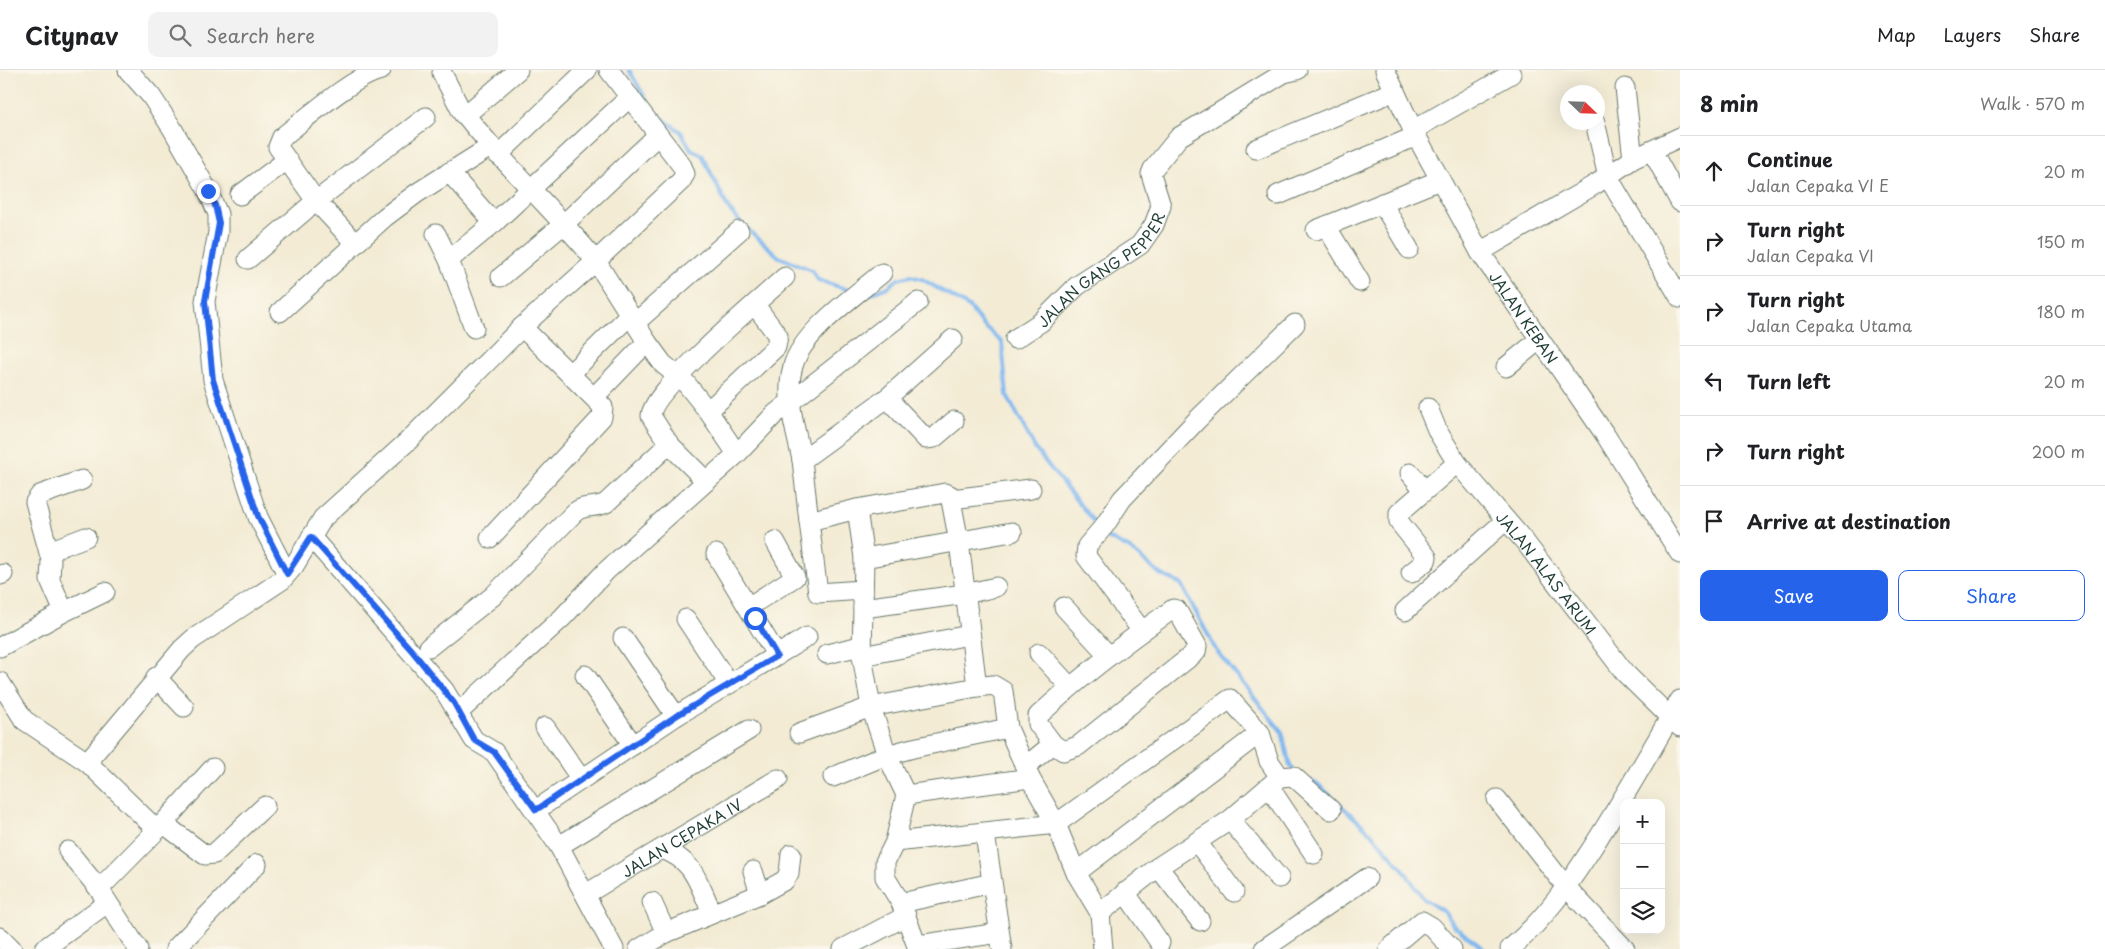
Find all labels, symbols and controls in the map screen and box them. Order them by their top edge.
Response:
search box [148,12,498,57]
text: Citynav [25,17,118,53]
icon: search [166,21,194,49]
text: Search here [206,21,315,49]
text: Map [1877,21,1916,48]
text: Layers [1944,21,2001,48]
text: Share [2029,21,2080,48]
north arrow [1560,85,1605,130]
text: 8 min [1700,87,1759,119]
text: Walk · 570 m [1980,91,2085,115]
text: Continue [1747,145,1833,173]
icon: ahead [1700,157,1728,185]
text: 20 m [2044,159,2085,183]
text: Jalan Cepaka VI E [1747,173,1889,197]
route end [197,180,220,203]
street label: JALAN GANG PEPPER [1031,208,1170,332]
text: Turn right [1747,215,1845,243]
icon: right [1700,227,1728,255]
text: 150 m [2037,229,2085,253]
text: Jalan Cepaka VI [1747,243,1874,267]
street label: JALAN KEBAN [1485,266,1564,368]
text: Turn right [1747,285,1845,313]
icon: right [1700,297,1728,325]
text: 180 m [2037,299,2085,323]
text: Jalan Cepaka Utama [1747,313,1912,337]
icon: left [1700,367,1728,395]
text: Turn left [1747,367,1831,395]
text: 20 m [2044,369,2085,393]
icon: right [1700,437,1728,465]
text: Turn right [1747,437,1845,465]
text: 200 m [2032,439,2085,463]
street label: JALAN ALAS ARUM [1491,506,1603,639]
icon: arrive [1700,507,1728,535]
text: Arrive at destination [1747,507,1951,535]
button: Save [1700,570,1888,621]
button: Share [1898,570,2085,621]
route start [744,607,767,630]
street label: JALAN CEPAKA IV [616,792,746,882]
map controls [1620,799,1665,934]
button: + [1620,799,1665,844]
button: − [1620,844,1665,889]
button: layers [1620,889,1665,934]

